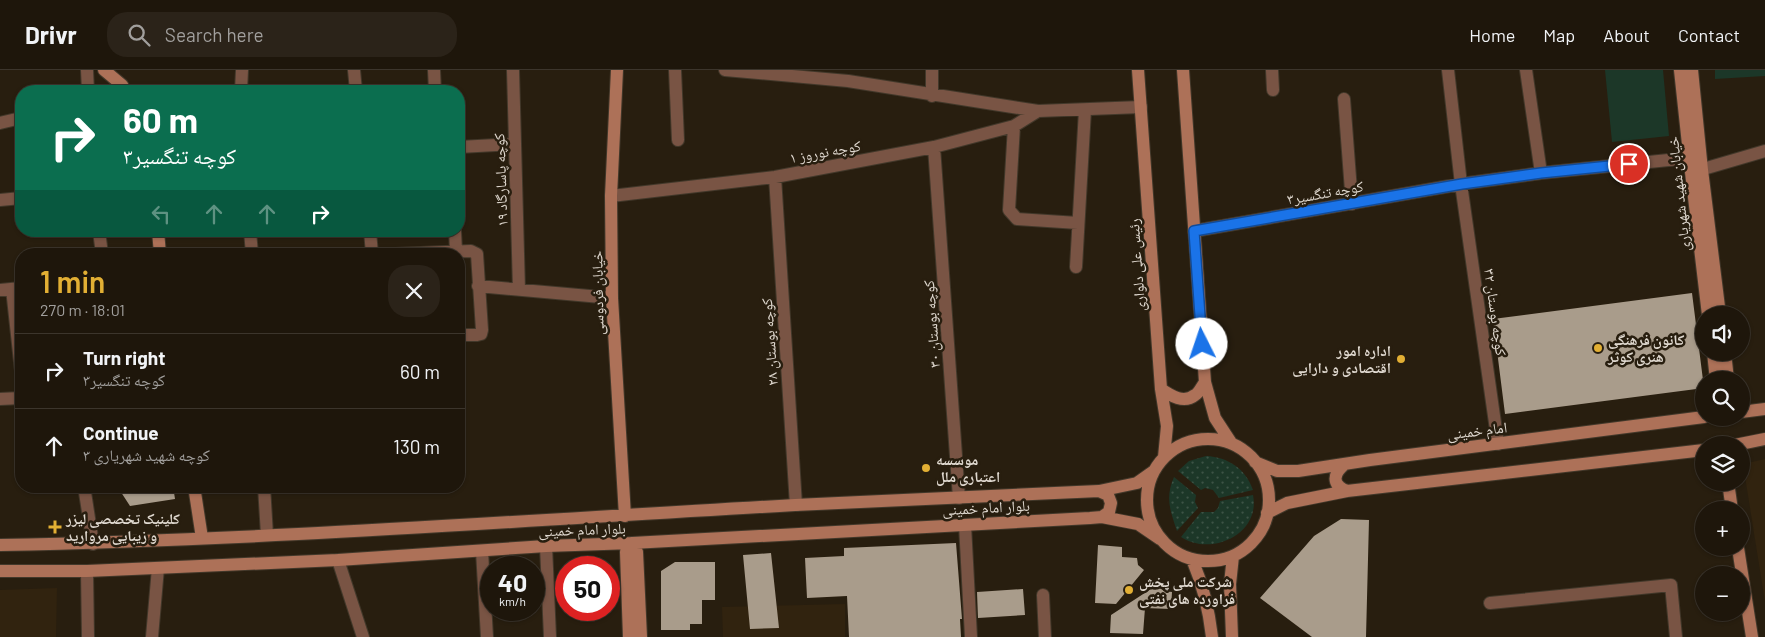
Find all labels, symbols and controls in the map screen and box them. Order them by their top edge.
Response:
search box [107,12,457,57]
text: Drivr [25,20,77,49]
icon: search [125,21,153,49]
text: Search here [165,23,264,46]
text: Home [1469,24,1515,46]
text: Map [1543,24,1575,46]
text: About [1603,24,1650,46]
text: Contact [1678,24,1740,46]
text: 60 m [123,98,198,140]
icon: right [40,105,105,170]
street label: کوچه پاسارگاد ۱۹ [489,133,512,227]
street label: خیابان شهید شهریاری [1663,135,1695,252]
street label: کوچه نوروز ۱ [788,136,862,167]
text: کوچه تنگسیر۳ [123,142,236,168]
pin [1608,143,1650,185]
icon: arrive [1615,150,1643,178]
street label: کوچه تنگسیر۳ [1285,176,1365,209]
icon: left [147,200,175,228]
icon: ahead [200,200,228,228]
icon: ahead [253,200,281,228]
icon: right [306,200,334,228]
street label: رئیس علی دلواری [1124,218,1150,312]
street label: خیابان فردوسی [587,250,609,335]
text: 1 min [40,263,105,299]
button: close [388,265,440,317]
street label: کوچه بوستان ۳۲ [1479,267,1511,357]
street label: کوچه بوستان ۳۰ [919,279,945,369]
street label: کوچه بوستان ۲۸ [757,297,783,387]
text: 270 m · 18:01 [40,300,125,319]
map controls [1695,306,1750,621]
button: sound [1695,306,1750,361]
position arrow [1175,317,1227,369]
place label: کانون فرهنگی هنری کوثر [1607,330,1685,366]
place label: اداره امور اقتصادی و دارایی [1292,341,1391,377]
marker: کانون فرهنگی هنری کوثر [1592,342,1604,354]
text: Turn right [83,346,165,369]
marker: اداره امور اقتصادی و دارایی [1395,353,1407,365]
icon: right [40,357,68,385]
text: 60 m [400,360,440,383]
text: کوچه تنگسیر۳ [83,370,165,389]
button: search [1695,371,1750,426]
street label: امام خمینی [1446,417,1508,445]
text: Continue [83,421,159,444]
icon: ahead [40,432,68,460]
text: 130 m [393,435,440,458]
button: layers [1695,436,1750,491]
text: کوچه شهید شهریاری ۳ [83,445,210,464]
place label: موسسه اعتباری ملل [936,450,1000,486]
marker: موسسه اعتباری ملل [920,462,932,474]
street label: بلوار امام خمینی [942,496,1030,520]
button: + [1695,501,1750,556]
place label: کلینیک تخصصی لیزر و زیبایی مروارید [65,509,180,545]
street label: بلوار امام خمینی [538,518,626,542]
marker: کلینیک تخصصی لیزر و زیبایی مروارید [48,520,62,534]
speed limit sign: 50 [555,556,620,621]
button: − [1695,566,1750,621]
text: 40 [498,567,527,597]
place label: شرکت ملی پخش فراورده های نفتی [1139,572,1235,608]
marker: شرکت ملی پخش فراورده های نفتی [1123,584,1135,596]
text: km/h [499,594,526,608]

